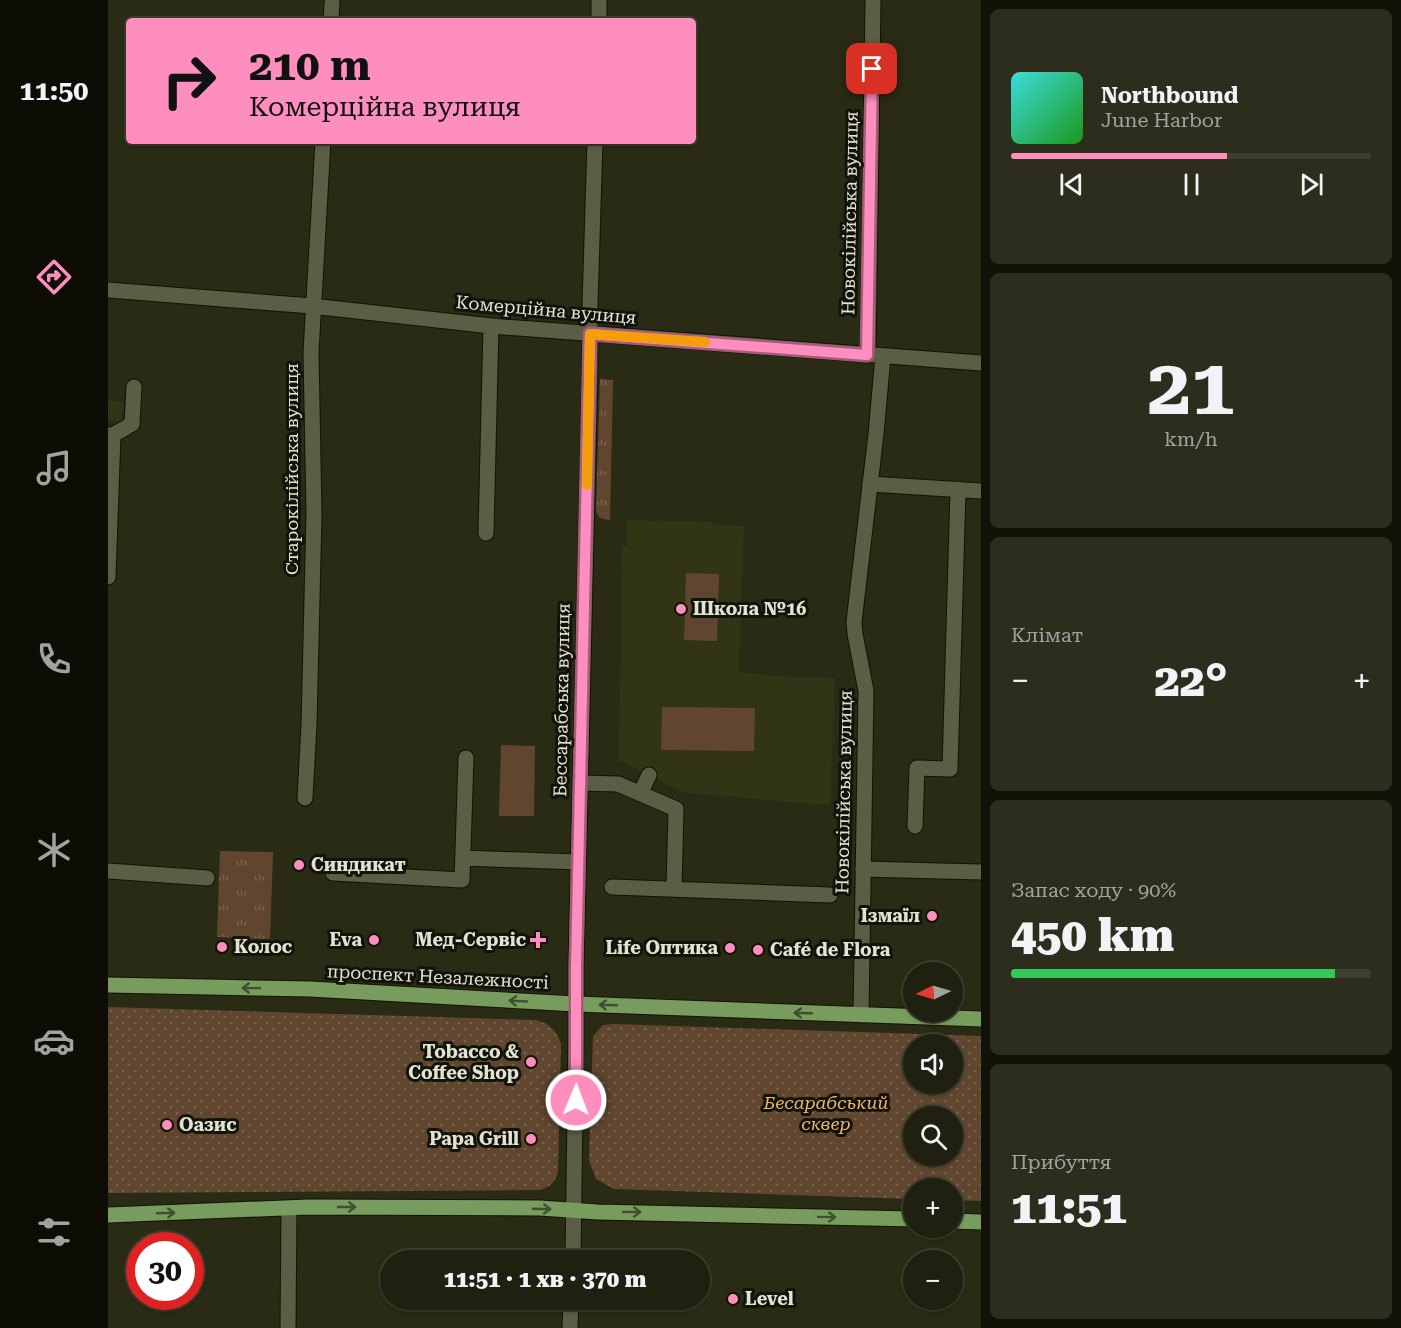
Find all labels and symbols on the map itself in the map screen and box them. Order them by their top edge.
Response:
pin [846,43,897,94]
street label: Новокілійська вулиця [837,111,862,315]
street label: Комерційна вулиця [455,291,637,328]
street label: Старокілійська вулиця [281,363,302,575]
place label: Школа №16 [693,598,806,619]
marker: Школа №16 [674,602,688,616]
street label: Бессарабська вулиця [549,603,574,797]
street label: Новокілійська вулиця [831,690,856,894]
place label: Синдикат [311,854,406,875]
marker: Синдикат [292,858,306,872]
place label: Ізмаїл [861,905,920,926]
marker: Ізмаїл [925,909,939,923]
place label: Eva [330,929,362,950]
place label: Мед-Сервіс [415,929,526,950]
marker: Eva [367,933,381,947]
marker: Мед-Сервіс [531,933,545,947]
place label: Колос [234,936,292,957]
place label: Life Оптика [606,937,718,958]
place label: Café de Flora [770,939,891,960]
marker: Колос [215,940,229,954]
marker: Life Оптика [723,941,737,955]
marker: Café de Flora [751,943,765,957]
street label: проспект Незалежності [327,960,550,993]
north arrow [903,962,963,1022]
one-way arrow [242,982,262,994]
one-way arrow [508,995,528,1006]
one-way arrow [599,999,619,1010]
one-way arrow [793,1007,813,1018]
place label: Tobacco & Coffee Shop [408,1041,519,1083]
marker: Tobacco & Coffee Shop [524,1055,538,1069]
position arrow [544,1068,608,1132]
park label: Бесарабський сквер [763,1092,888,1134]
place label: Оазис [179,1114,237,1135]
marker: Оазис [160,1118,174,1132]
place label: Papa Grill [429,1128,519,1149]
marker: Papa Grill [524,1132,538,1146]
one-way arrow [337,1201,357,1213]
one-way arrow [532,1203,552,1214]
one-way arrow [156,1207,176,1218]
one-way arrow [622,1207,642,1218]
one-way arrow [817,1211,837,1222]
speed limit sign: 30 [126,1232,204,1310]
place label: Level [745,1288,794,1309]
marker: Level [726,1292,740,1306]

